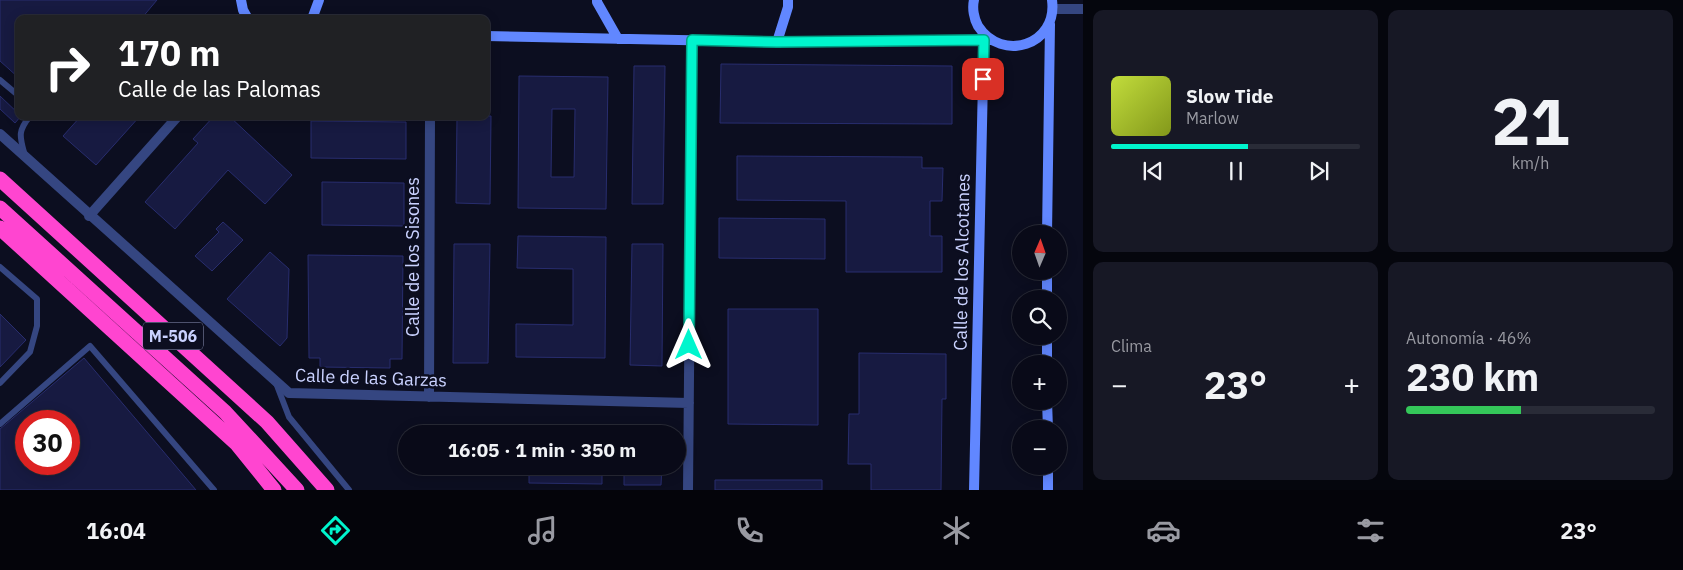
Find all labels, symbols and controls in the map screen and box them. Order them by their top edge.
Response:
text: 170 m [118,30,221,76]
icon: right [35,35,100,100]
pin [962,58,1004,100]
icon: arrive [969,65,997,93]
text: Calle de las Palomas [118,74,321,103]
text: 21 [1491,78,1570,163]
text: Slow Tide [1186,84,1273,108]
text: Marlow [1186,108,1239,128]
text: km/h [1512,153,1549,173]
icon: previous [1139,157,1167,185]
icon: pause [1222,157,1250,185]
icon: next [1305,157,1333,185]
street label: Calle de los Alcotanes [948,173,975,351]
street label: Calle de los Sisones [401,177,424,337]
north arrow [1012,225,1068,280]
map controls [1012,225,1067,475]
button: search [1012,290,1067,345]
position arrow [662,318,714,370]
road number: M-506 [143,322,203,350]
text: Autonomía · 46% [1406,328,1531,348]
text: Clima [1111,336,1152,356]
text: 230 km [1406,352,1539,401]
button: + [1012,355,1067,410]
text: 23° [1204,360,1267,409]
street label: Calle de las Garzas [295,363,447,392]
text: − [1111,366,1128,403]
text: + [1343,366,1360,403]
speed limit sign: 30 [15,410,80,475]
button: − [1012,420,1067,475]
text: 16:05 · 1 min · 350 m [448,438,636,462]
icon: directions [318,513,353,548]
icon: music [525,513,560,548]
icon: phone [732,513,767,548]
icon: climate [939,513,974,548]
icon: car [1146,513,1181,548]
icon: filters [1353,513,1388,548]
text: 16:04 [86,516,146,545]
text: 23° [1560,516,1597,545]

